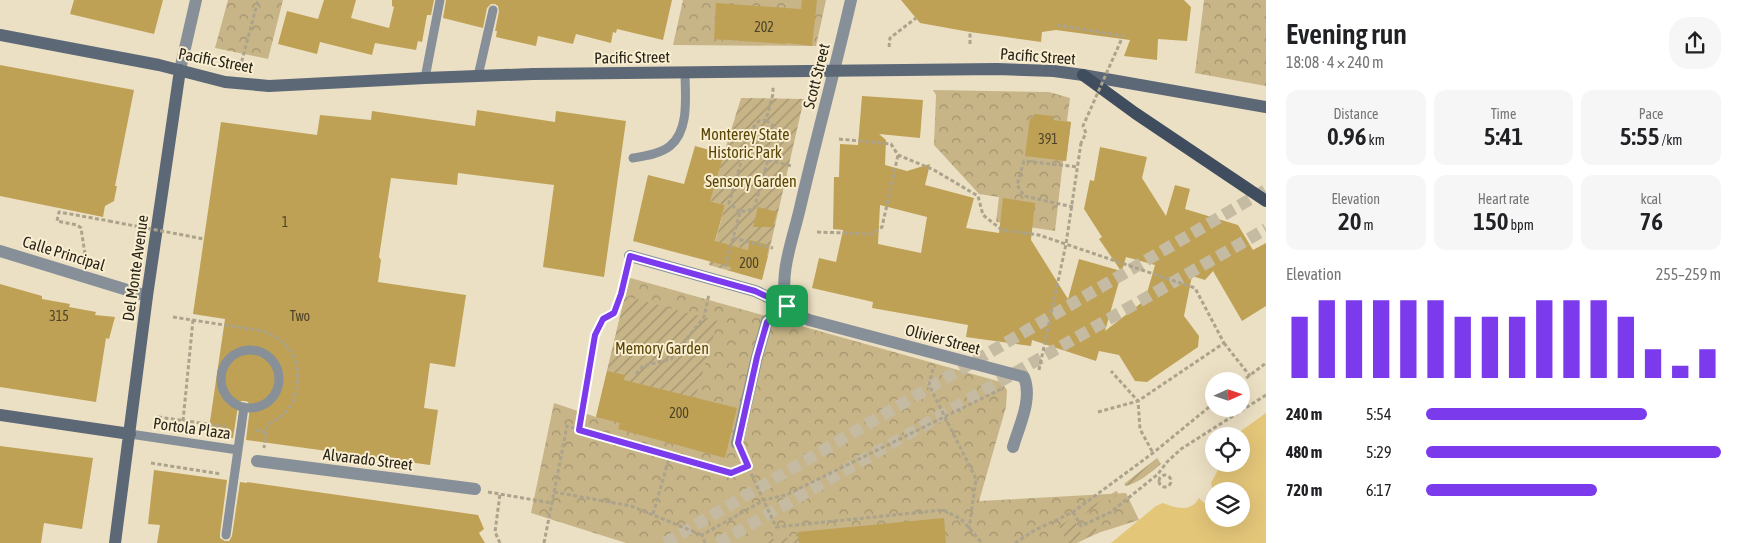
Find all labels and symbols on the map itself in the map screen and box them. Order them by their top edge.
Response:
house number: 202 [754,19,774,35]
street label: Scott Street [799,41,833,111]
street label: Pacific Street [177,44,255,76]
street label: Pacific Street [1000,44,1077,68]
street label: Pacific Street [594,47,670,67]
park label: Monterey State Historic Park [701,125,789,161]
house number: 391 [1038,131,1058,147]
park label: Sensory Garden [705,172,797,191]
street label: Del Monte Avenue [119,214,151,322]
house number: 1 [282,214,288,230]
street label: Calle Principal [20,232,108,275]
house number: 200 [739,255,759,271]
pin [766,285,808,327]
house number: 315 [49,308,69,324]
house number: Two [290,308,310,324]
street label: Olivier Street [904,320,983,358]
park label: Memory Garden [615,339,709,358]
north arrow [1205,372,1250,418]
house number: 200 [669,405,689,421]
street label: Portola Plaza [152,414,232,442]
street label: Alvarado Street [322,445,414,473]

